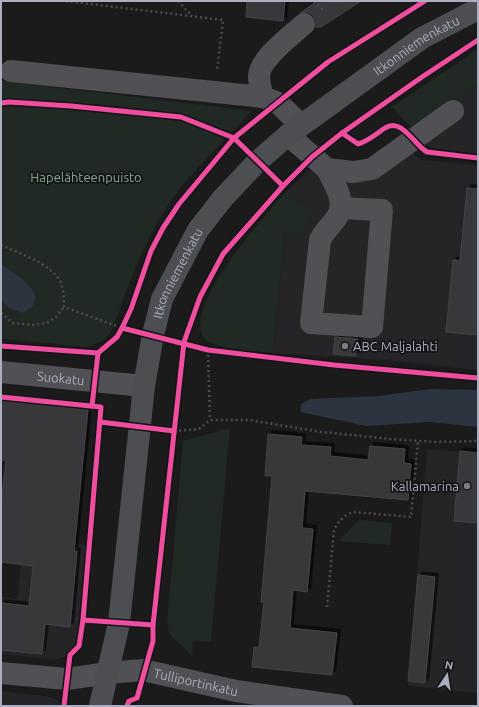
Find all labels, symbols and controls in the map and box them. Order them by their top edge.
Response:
street label: Itkonniemenkatu [371,13,461,78]
park label: Hapelähteenpuisto [30,170,142,184]
street label: Itkonniemenkatu [150,225,205,320]
place label: ABC Maljalahti [353,339,438,353]
marker: ABC Maljalahti [340,341,350,351]
street label: Suokatu [36,369,85,387]
place label: Kallamarina [391,479,459,493]
marker: Kallamarina [462,481,472,491]
north arrow [427,655,467,695]
text: N [444,658,454,672]
street label: Tulliportinkatu [152,666,239,698]

